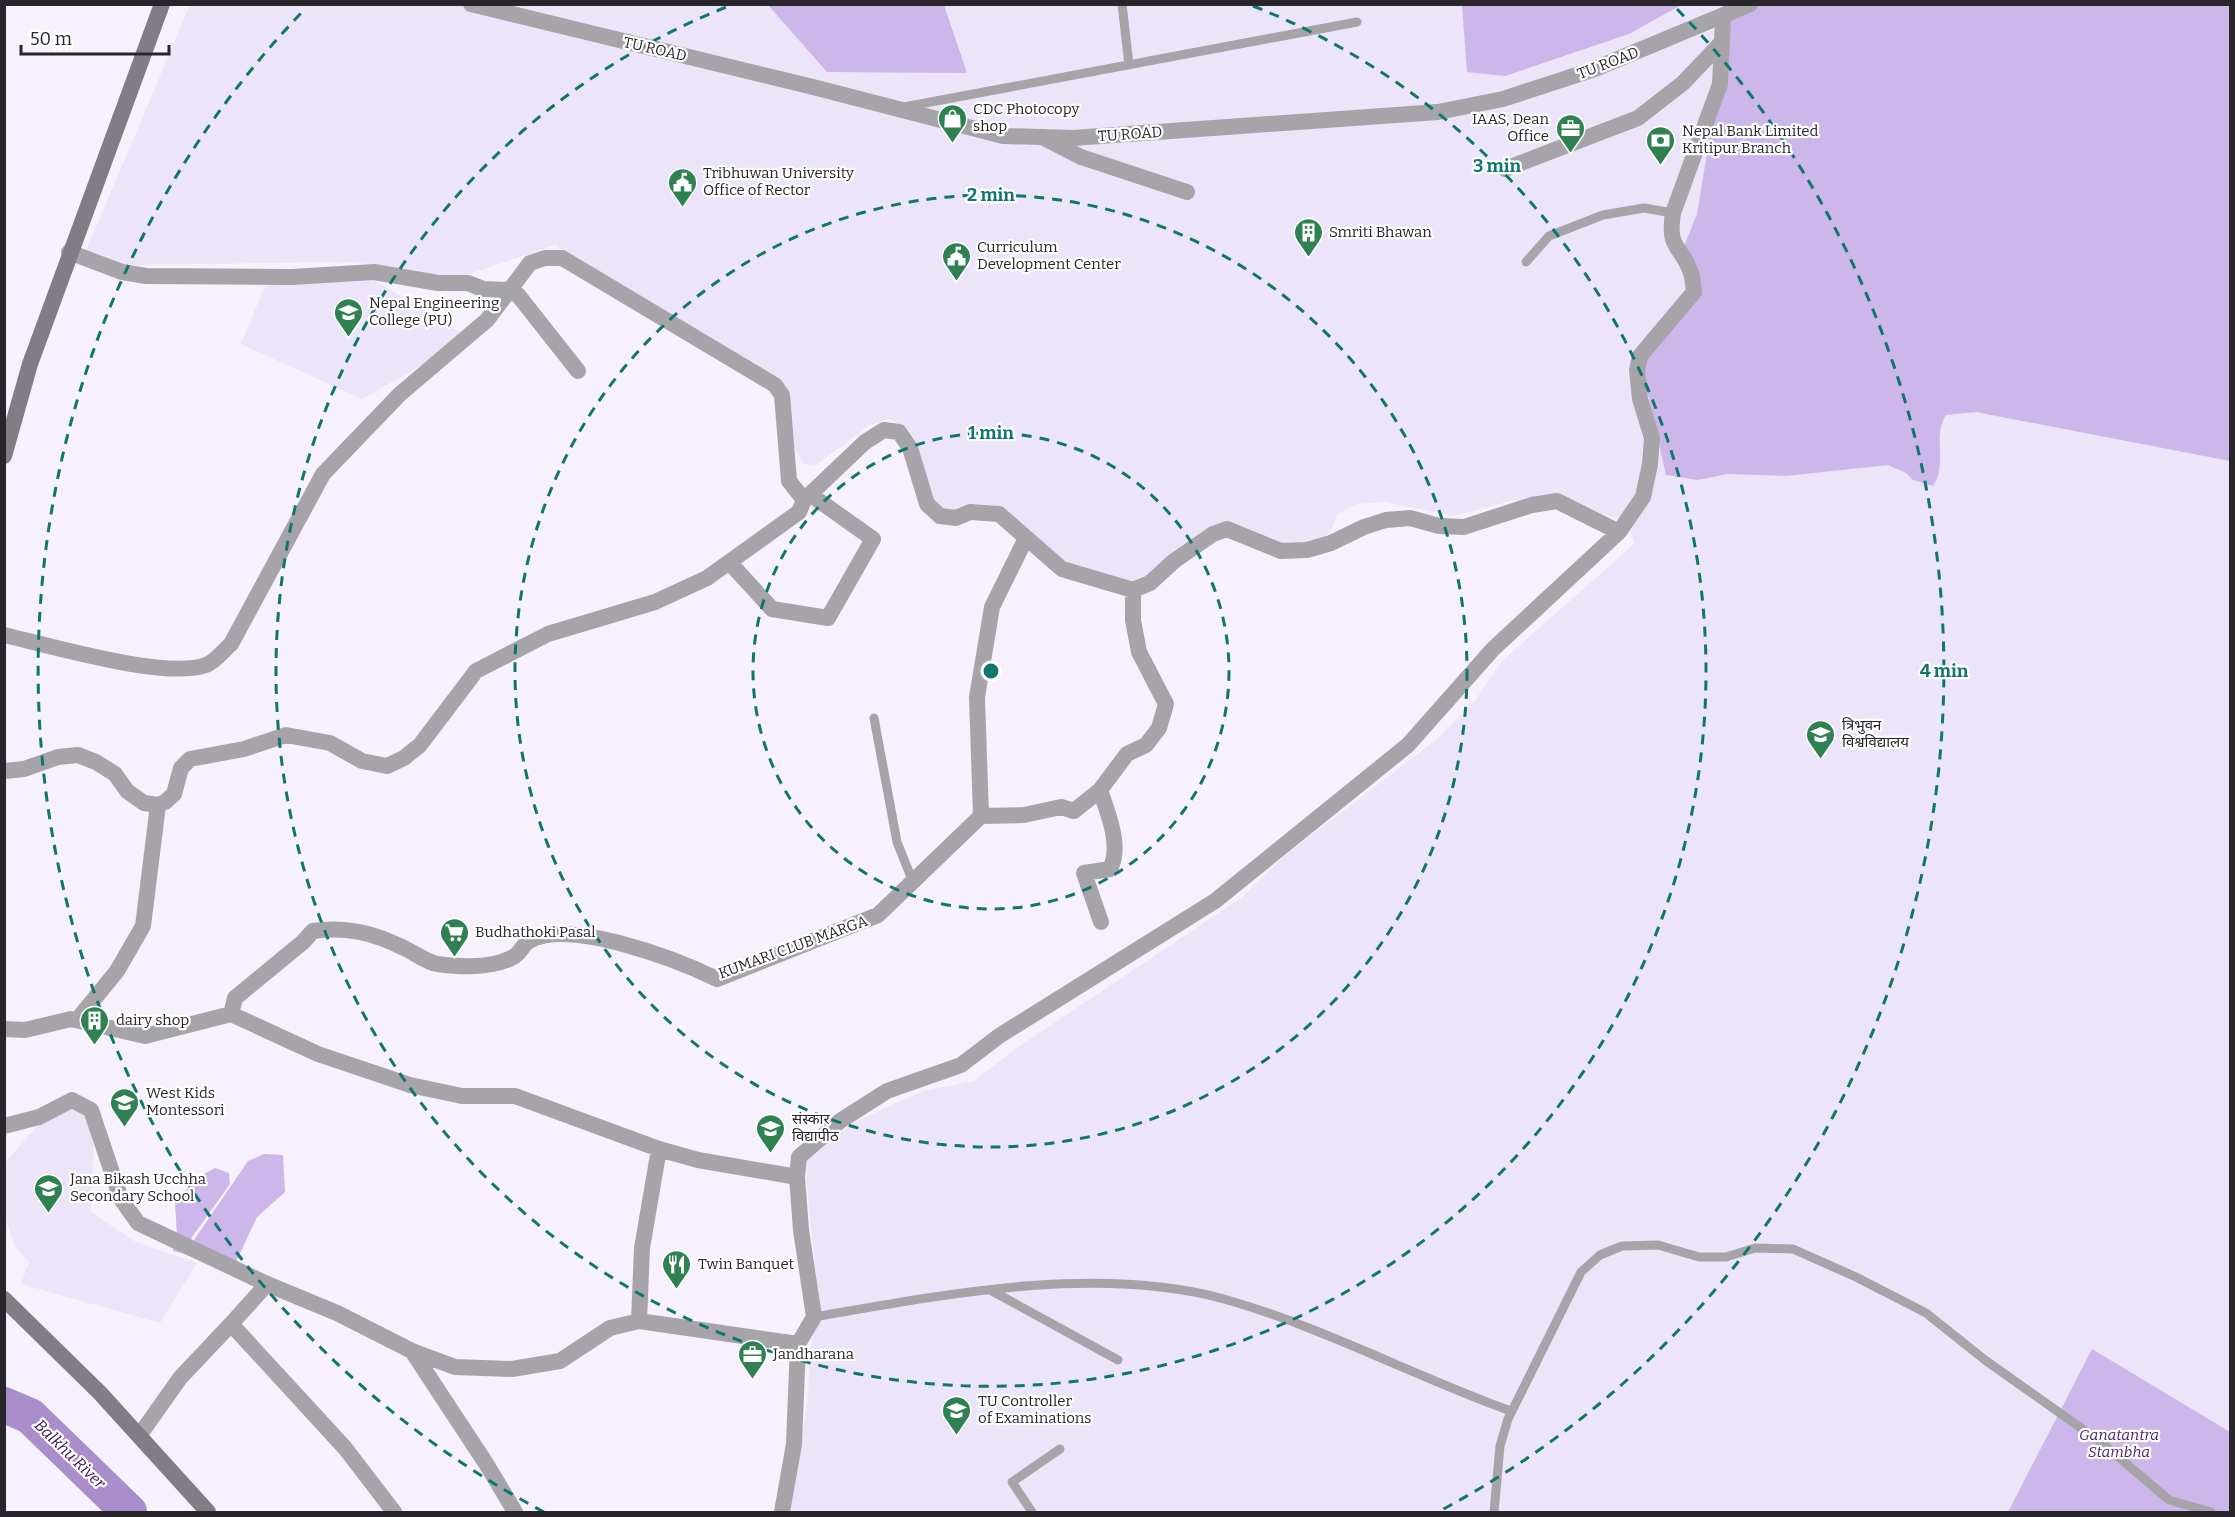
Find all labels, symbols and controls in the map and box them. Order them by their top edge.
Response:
scale bar [21,18,170,56]
text: 50 m [30,28,72,50]
street label: TU ROAD [622,33,688,65]
street label: TU ROAD [1575,43,1641,83]
place label: CDC Photocopy shop [973,100,1079,135]
shop icon: CDC Photocopy shop [936,102,968,144]
place label: IAAS, Dean Office [1472,110,1549,145]
office icon: IAAS, Dean Office [1554,112,1586,154]
place label: Nepal Bank Limited Kritipur Branch [1682,122,1819,157]
street label: TU ROAD [1097,123,1163,145]
bank icon: Nepal Bank Limited Kritipur Branch [1645,124,1677,166]
text: 3 min [1473,155,1521,177]
place label: Tribhuwan University Office of Rector [703,164,854,199]
public building icon: Tribhuwan University Office of Rector [666,166,698,208]
text: 2 min [967,184,1015,206]
building icon: Smriti Bhawan [1292,216,1324,258]
place label: Smriti Bhawan [1329,223,1432,241]
place label: Curriculum Development Center [977,238,1121,273]
public building icon: Curriculum Development Center [940,240,972,282]
place label: Nepal Engineering College (PU) [369,294,499,329]
school or university icon: Nepal Engineering College (PU) [332,296,364,338]
text: 1 min [968,422,1014,444]
text: 4 min [1920,660,1969,682]
centre of rings [981,661,1001,681]
place label: त्रिभुवन विश्वविद्यालय [1842,716,1909,751]
school or university icon: त्रिभुवन विश्वविद्यालय [1805,718,1837,760]
street label: KUMARI CLUB MARGA [716,911,870,982]
supermarket icon: Budhathoki Pasal [438,916,470,958]
place label: Budhathoki Pasal [475,923,596,941]
building icon: dairy shop [79,1004,111,1046]
place label: dairy shop [116,1011,189,1029]
place label: West Kids Montessori [146,1084,225,1119]
school or university icon: West Kids Montessori [109,1086,141,1128]
place label: संस्कार विद्यापीठ [792,1110,839,1145]
school or university icon: संस्कार विद्यापीठ [755,1112,787,1154]
place label: Jana Bikash Ucchha Secondary School [69,1170,206,1205]
school or university icon: Jana Bikash Ucchha Secondary School [33,1172,65,1214]
restaurant icon: Twin Banquet [661,1248,693,1290]
place label: Twin Banquet [698,1255,795,1273]
office icon: Jandharana [736,1338,768,1380]
place label: Jandharana [772,1345,854,1363]
place label: TU Controller of Examinations [978,1392,1092,1427]
school or university icon: TU Controller of Examinations [941,1394,973,1436]
water label: Balkhu River [31,1416,110,1493]
park label: Ganatantra Stambha [2079,1426,2159,1461]

